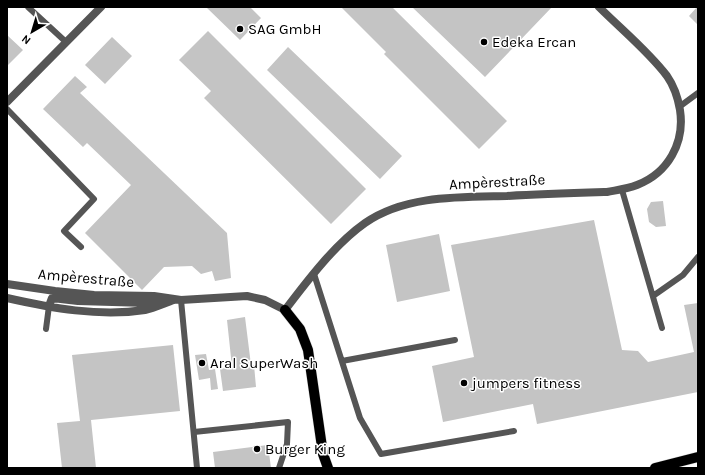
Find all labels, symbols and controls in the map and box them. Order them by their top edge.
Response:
north arrow [12,12,52,52]
place label: SAG GmbH [248,20,322,38]
marker: SAG GmbH [235,24,245,34]
text: N [19,32,33,47]
place label: Edeka Ercan [492,33,576,51]
marker: Edeka Ercan [479,37,489,47]
street label: Ampèrestraße [448,170,546,194]
street label: Ampèrestraße [37,265,135,291]
place label: Aral SuperWash [210,354,318,372]
marker: Aral SuperWash [197,358,207,368]
place label: jumpers fitness [470,374,581,392]
marker: jumpers fitness [459,378,469,388]
place label: Burger King [265,440,345,458]
marker: Burger King [252,444,262,454]

